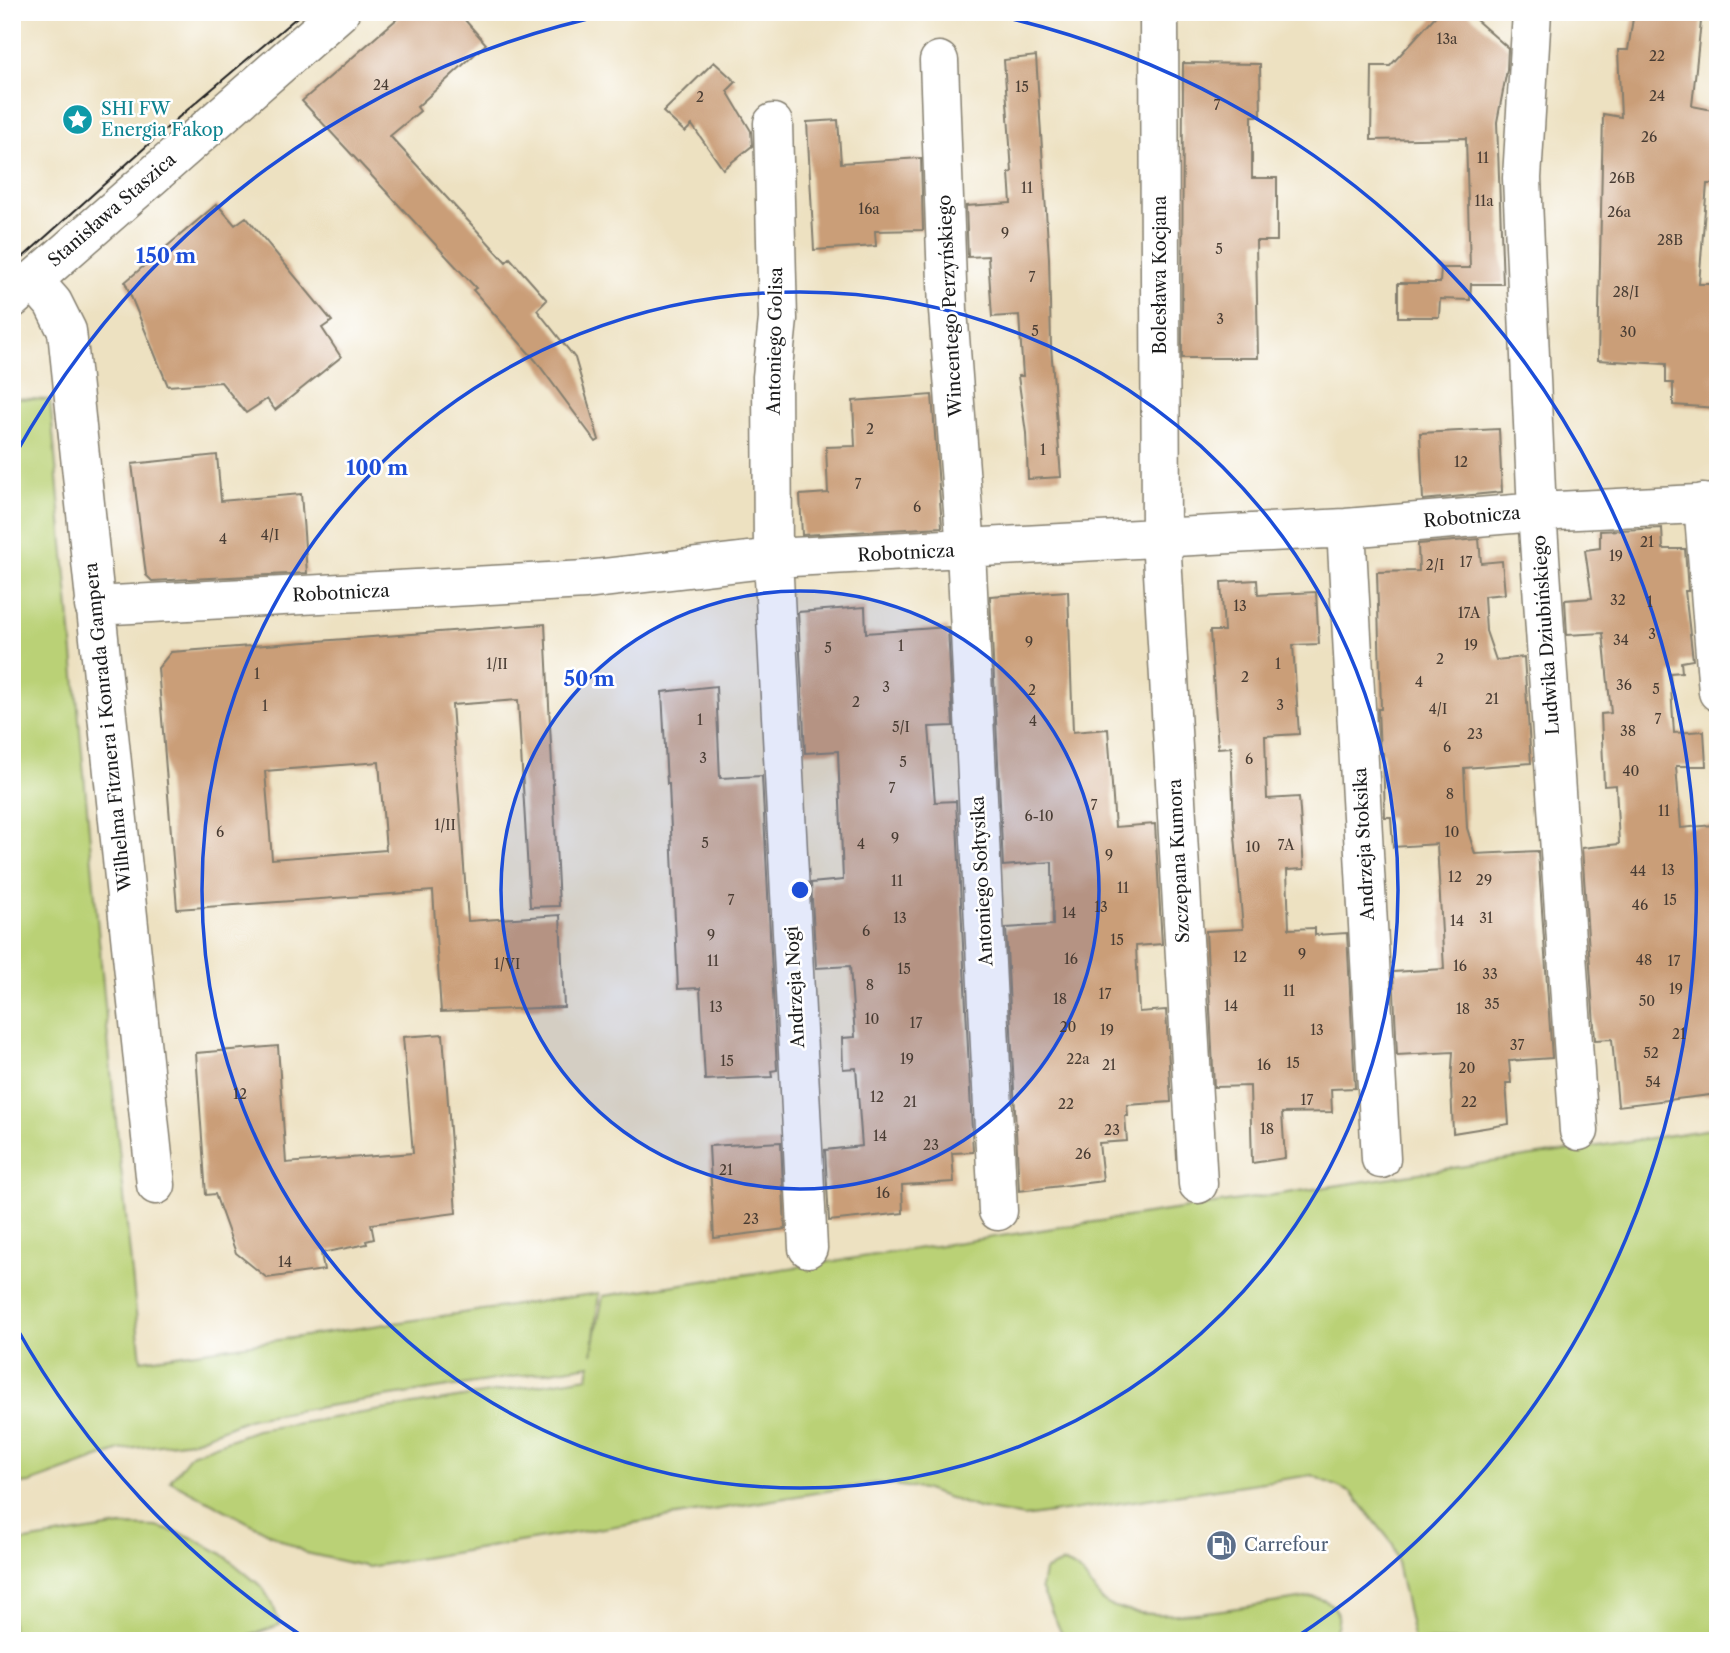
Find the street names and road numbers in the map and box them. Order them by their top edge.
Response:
street label: Stanisława Staszica [44,148,181,272]
street label: Wincentego Perzyńskiego [933,194,967,419]
street label: Bolesława Kocjana [1149,195,1171,355]
street label: Antoniego Golisa [763,266,787,416]
street label: Robotnicza [1423,502,1522,532]
street label: Ludwika Dziubińskiego [1528,534,1564,736]
street label: Robotnicza [857,539,956,567]
street label: Wilhelma Fitznera i Konrada Gampera [80,561,136,894]
street label: Robotnicza [292,579,391,607]
street label: Andrzeja Stoksika [1349,766,1379,922]
street label: Szczepana Kumora [1164,778,1194,944]
street label: Antoniego Sołtysika [967,795,997,968]
street label: Andrzeja Nogi [781,925,809,1050]

